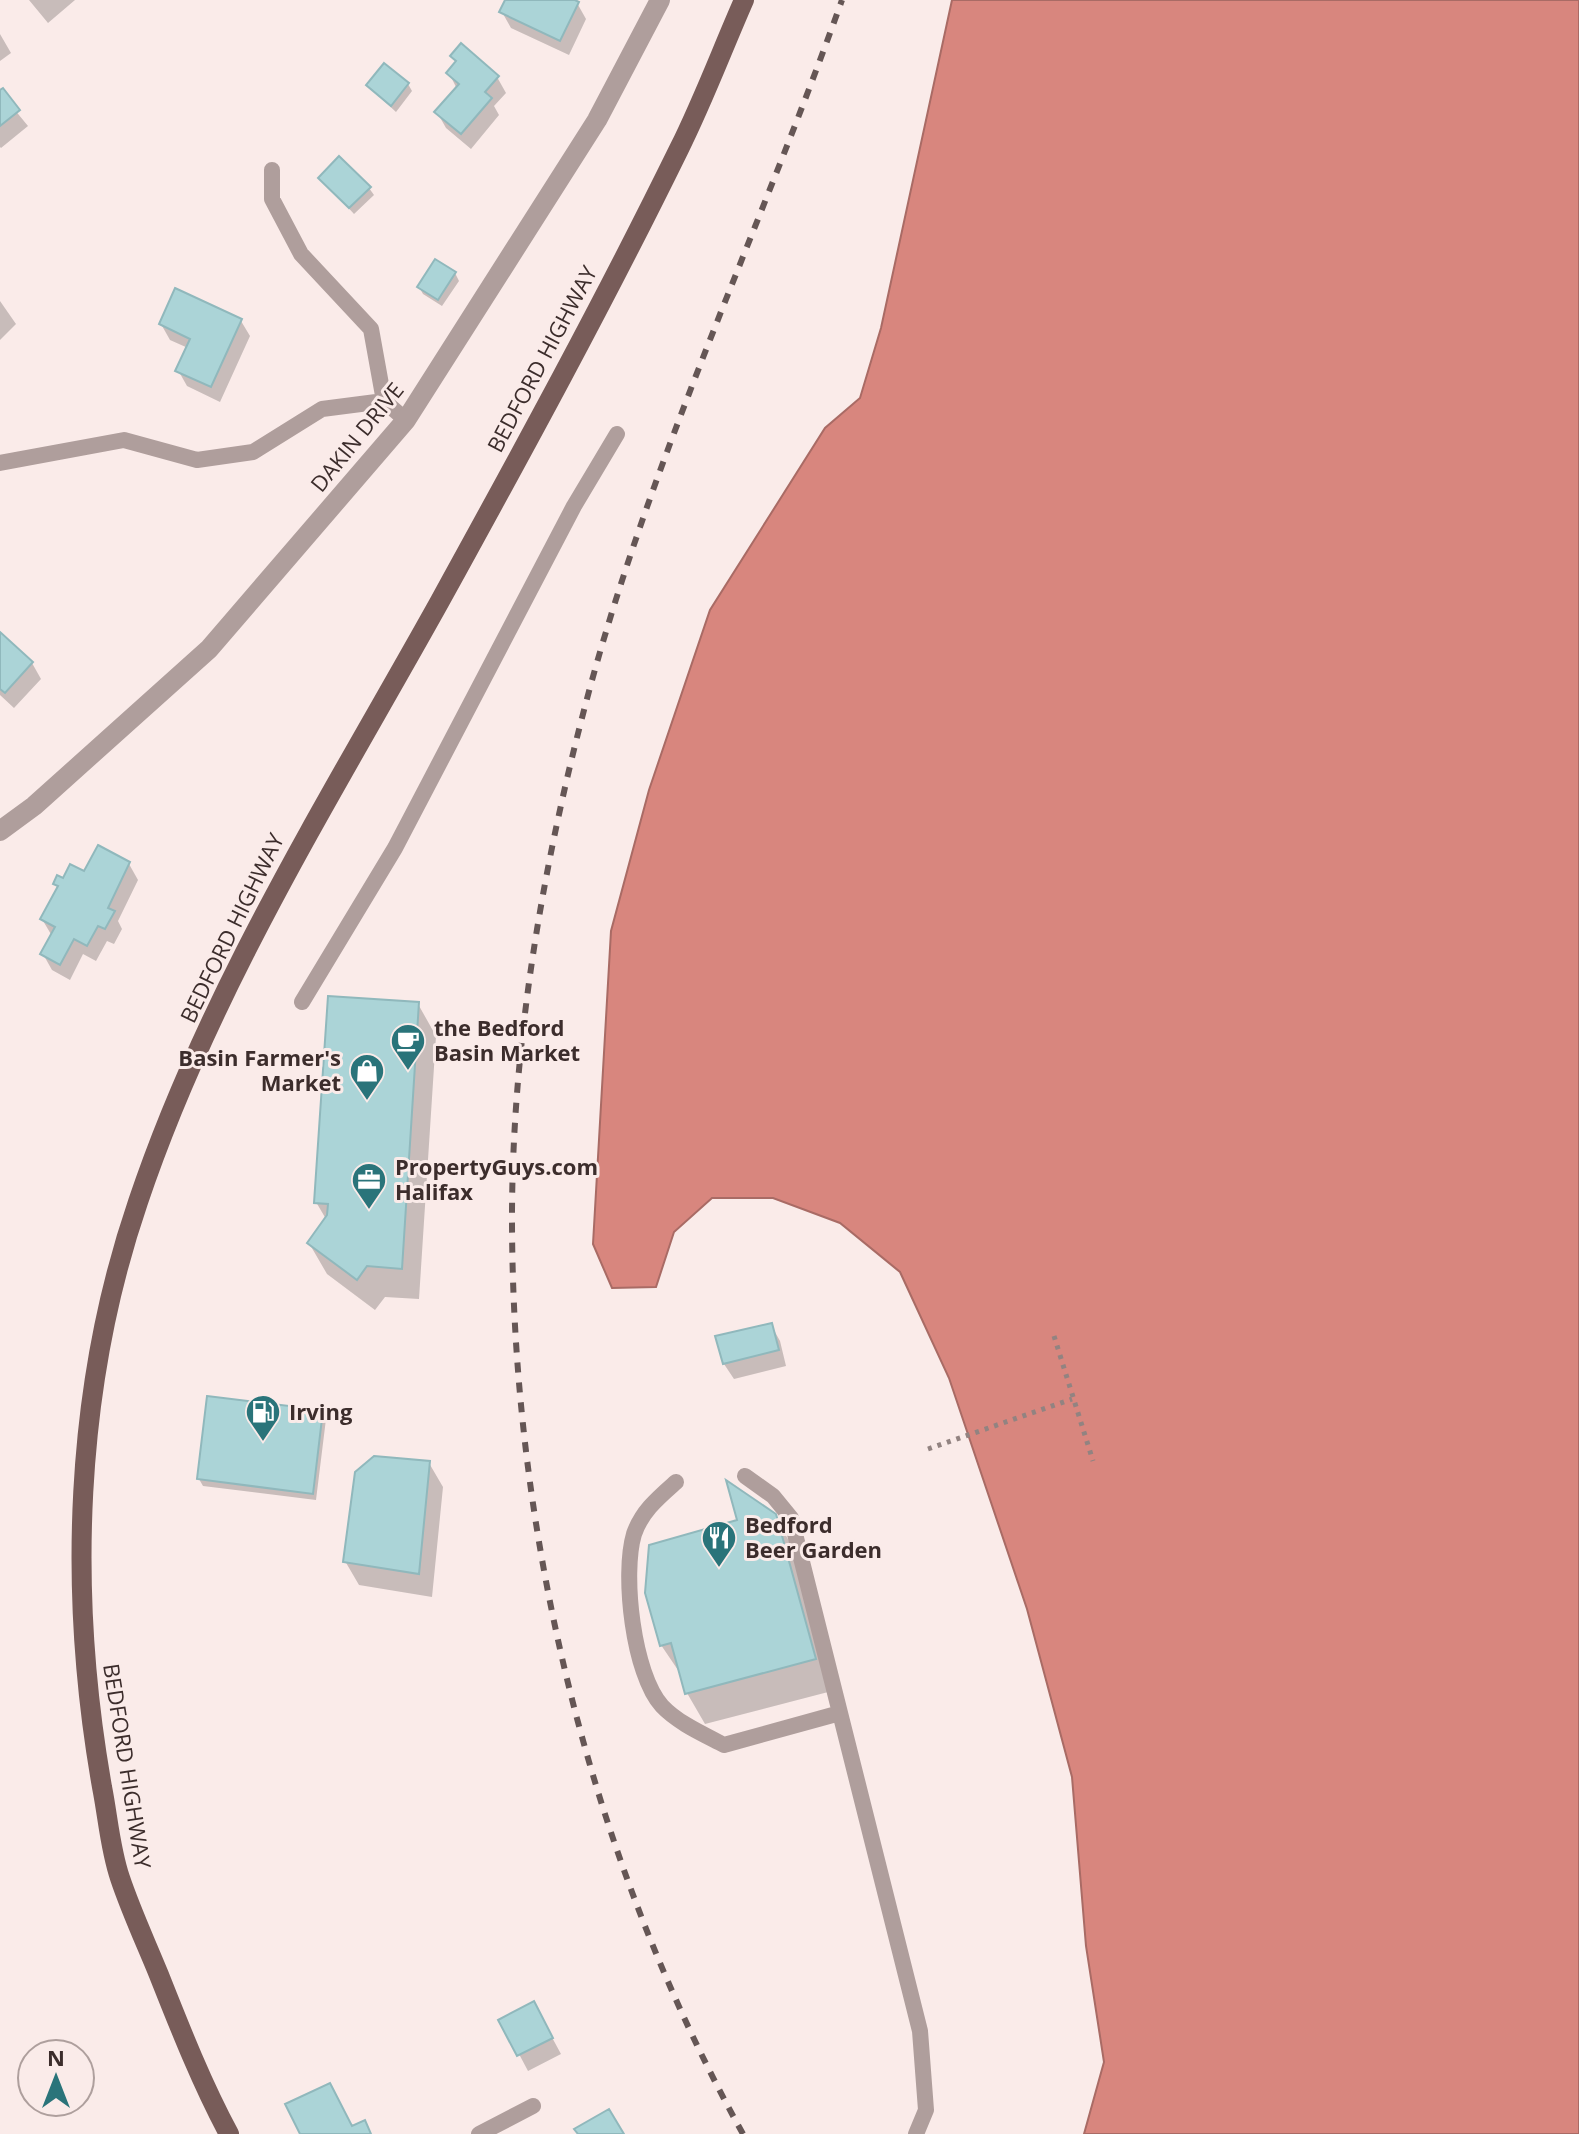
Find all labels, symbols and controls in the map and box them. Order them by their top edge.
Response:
street label: BEDFORD HIGHWAY [479,259,603,457]
street label: DAKIN DRIVE [303,375,410,497]
street label: BEDFORD HIGHWAY [172,827,290,1027]
place label: the Bedford Basin Market [434,1012,580,1067]
cafe icon: the Bedford Basin Market [389,1022,427,1072]
place label: Basin Farmer's Market [178,1042,341,1097]
shop icon: Basin Farmer's Market [348,1052,386,1102]
place label: PropertyGuys.com Halifax [395,1151,598,1206]
office icon: PropertyGuys.com Halifax [350,1161,388,1211]
fuel station icon: Irving [244,1393,282,1443]
place label: Irving [289,1396,353,1426]
place label: Bedford Beer Garden [745,1509,882,1564]
restaurant icon: Bedford Beer Garden [700,1519,738,1569]
street label: BEDFORD HIGHWAY [97,1661,159,1871]
north arrow [16,2038,96,2118]
text: N [47,2042,65,2072]

